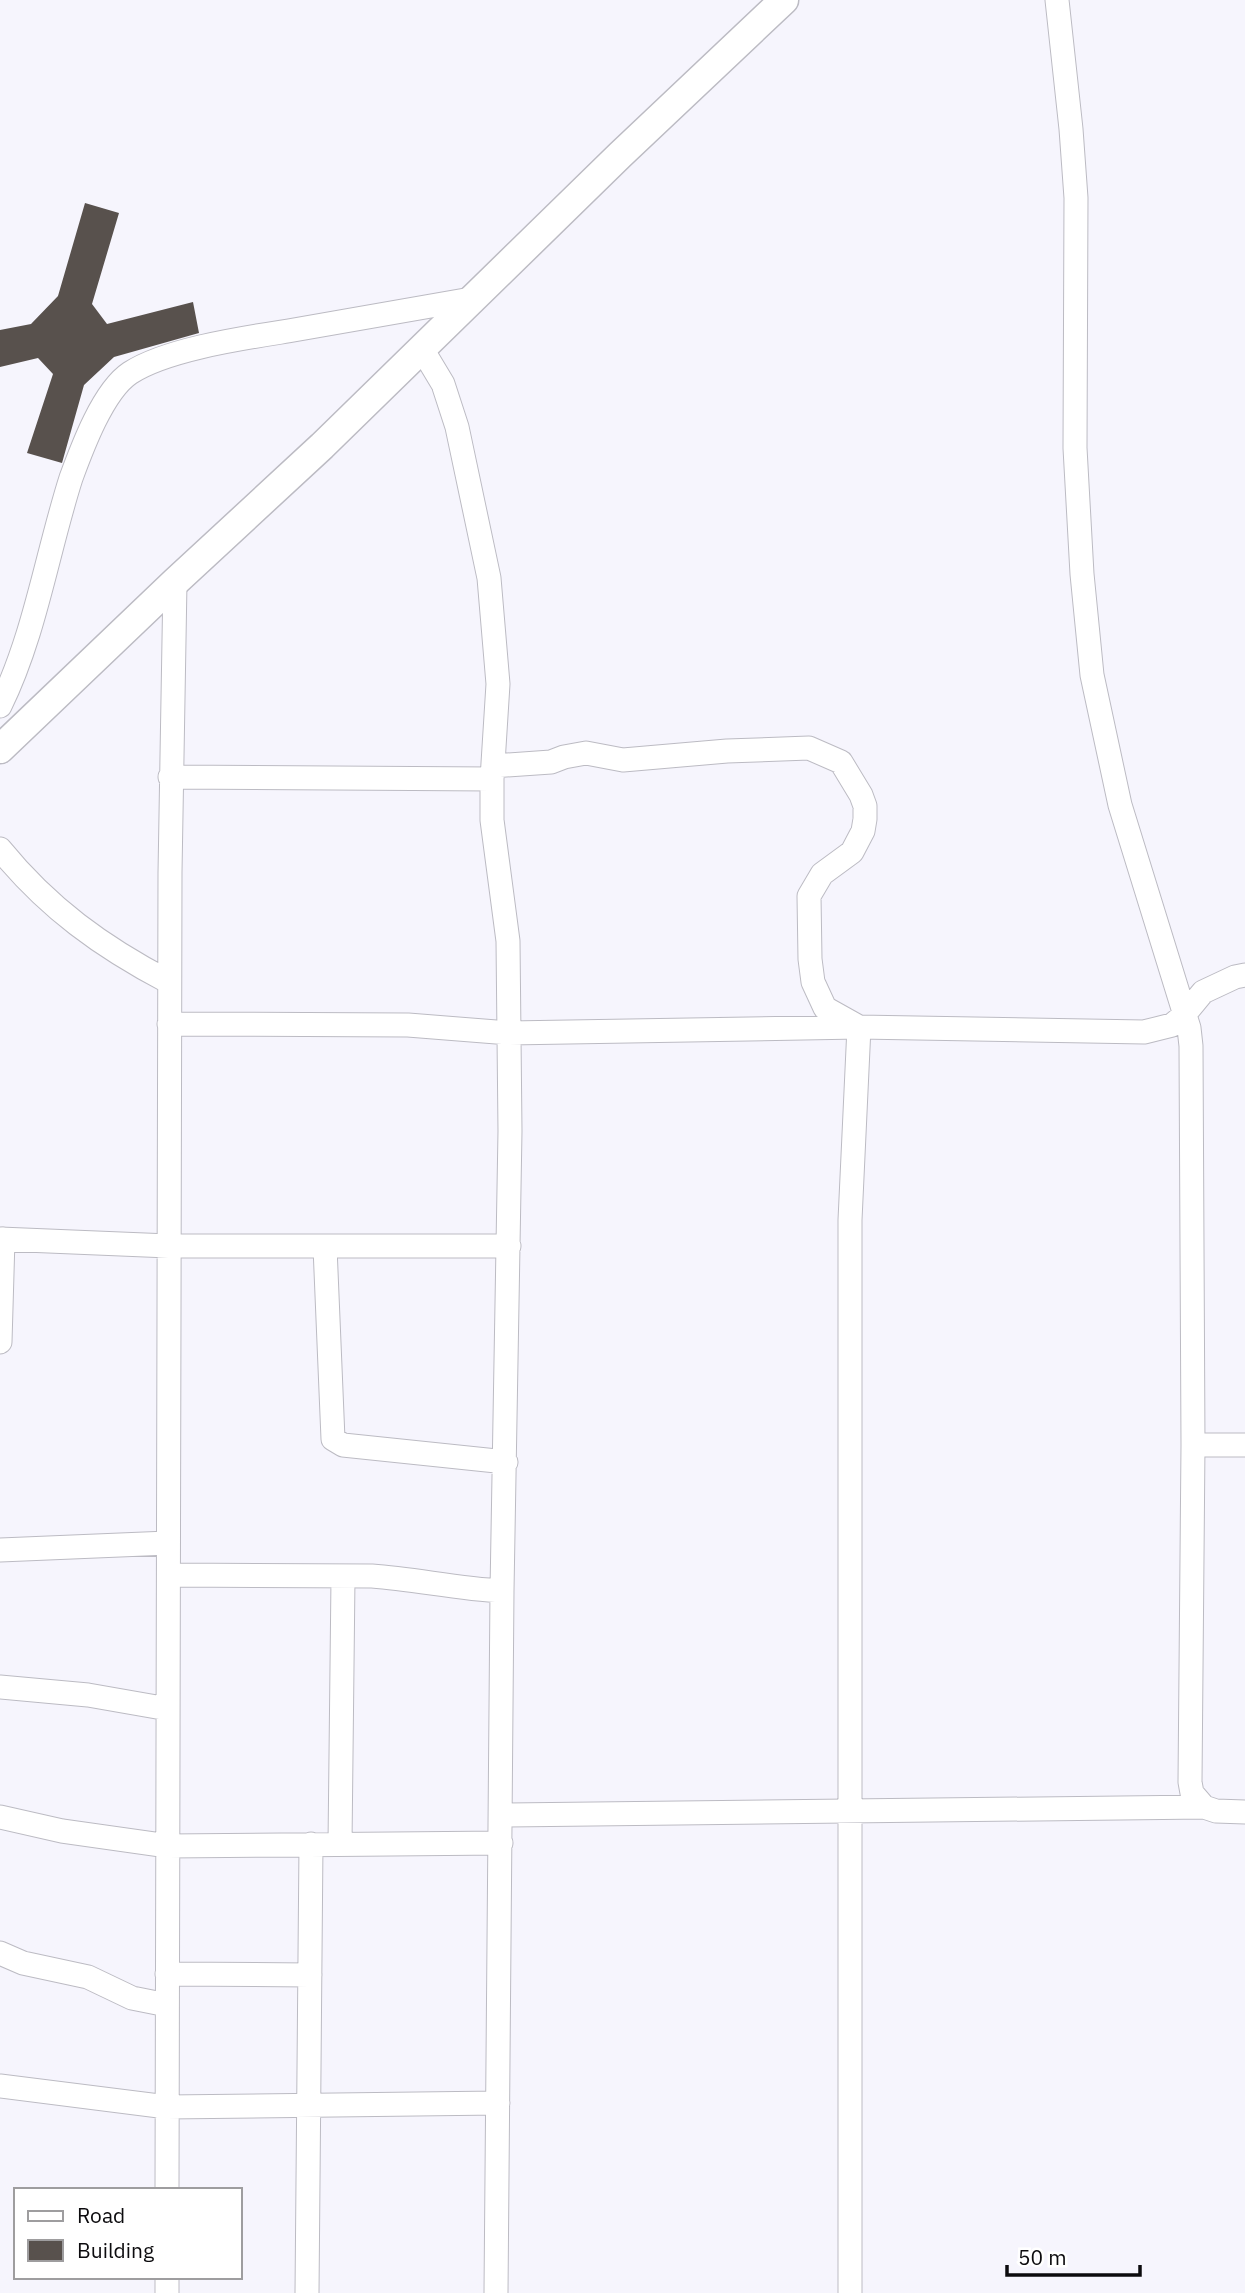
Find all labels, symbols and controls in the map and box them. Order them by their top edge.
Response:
legend [14,2188,242,2279]
text: Road [77,2201,125,2229]
scale bar [1007,2234,1140,2278]
text: Building [77,2236,154,2264]
text: 50 m [1018,2243,1067,2271]

